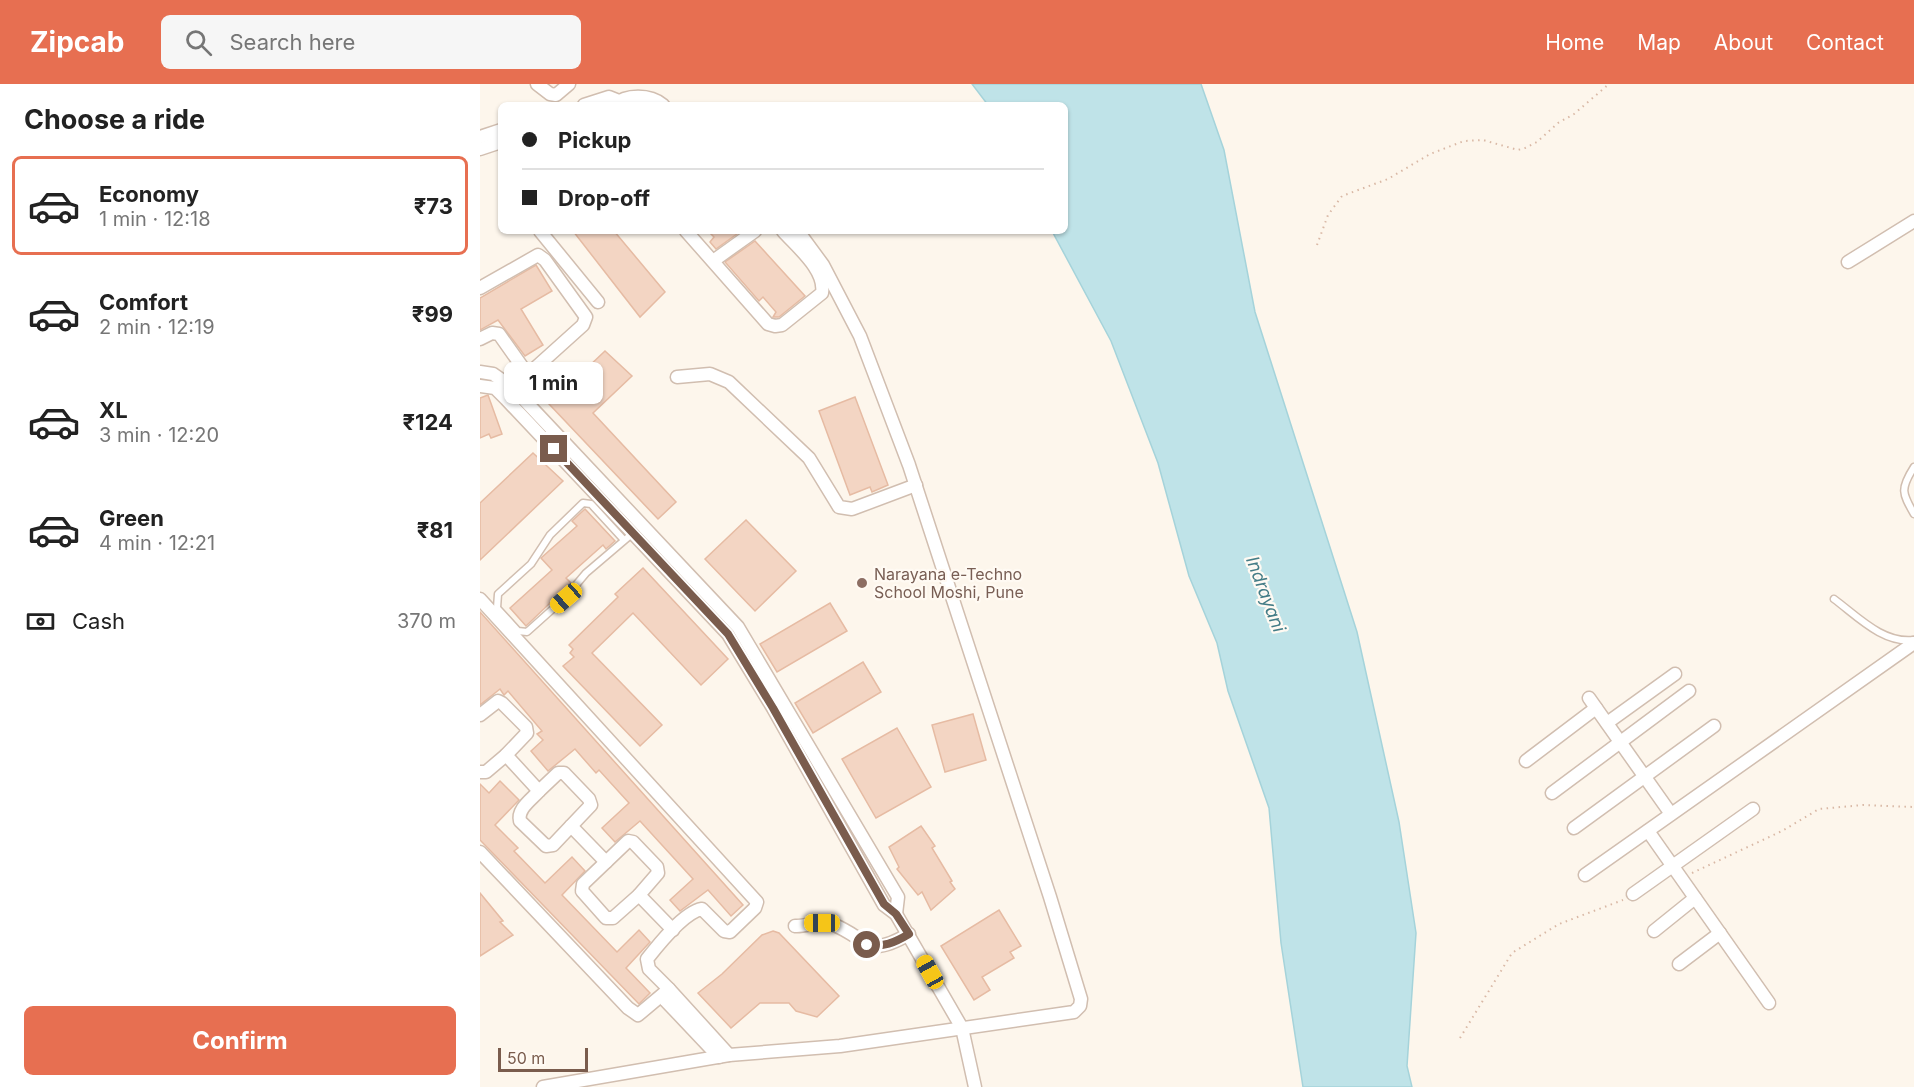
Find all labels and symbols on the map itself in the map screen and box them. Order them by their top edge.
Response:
callout: 1 min [505,362,604,404]
route end [540,435,567,462]
water label: Indrayani [1242,553,1290,636]
place label: Narayana e-Techno School Moshi, Pune [874,564,1024,602]
marker: Narayana e-Techno School Moshi, Pune [855,576,869,590]
car [547,579,585,617]
car [804,914,840,932]
route start [853,931,880,958]
car [913,952,947,992]
scale bar [498,1045,588,1072]

